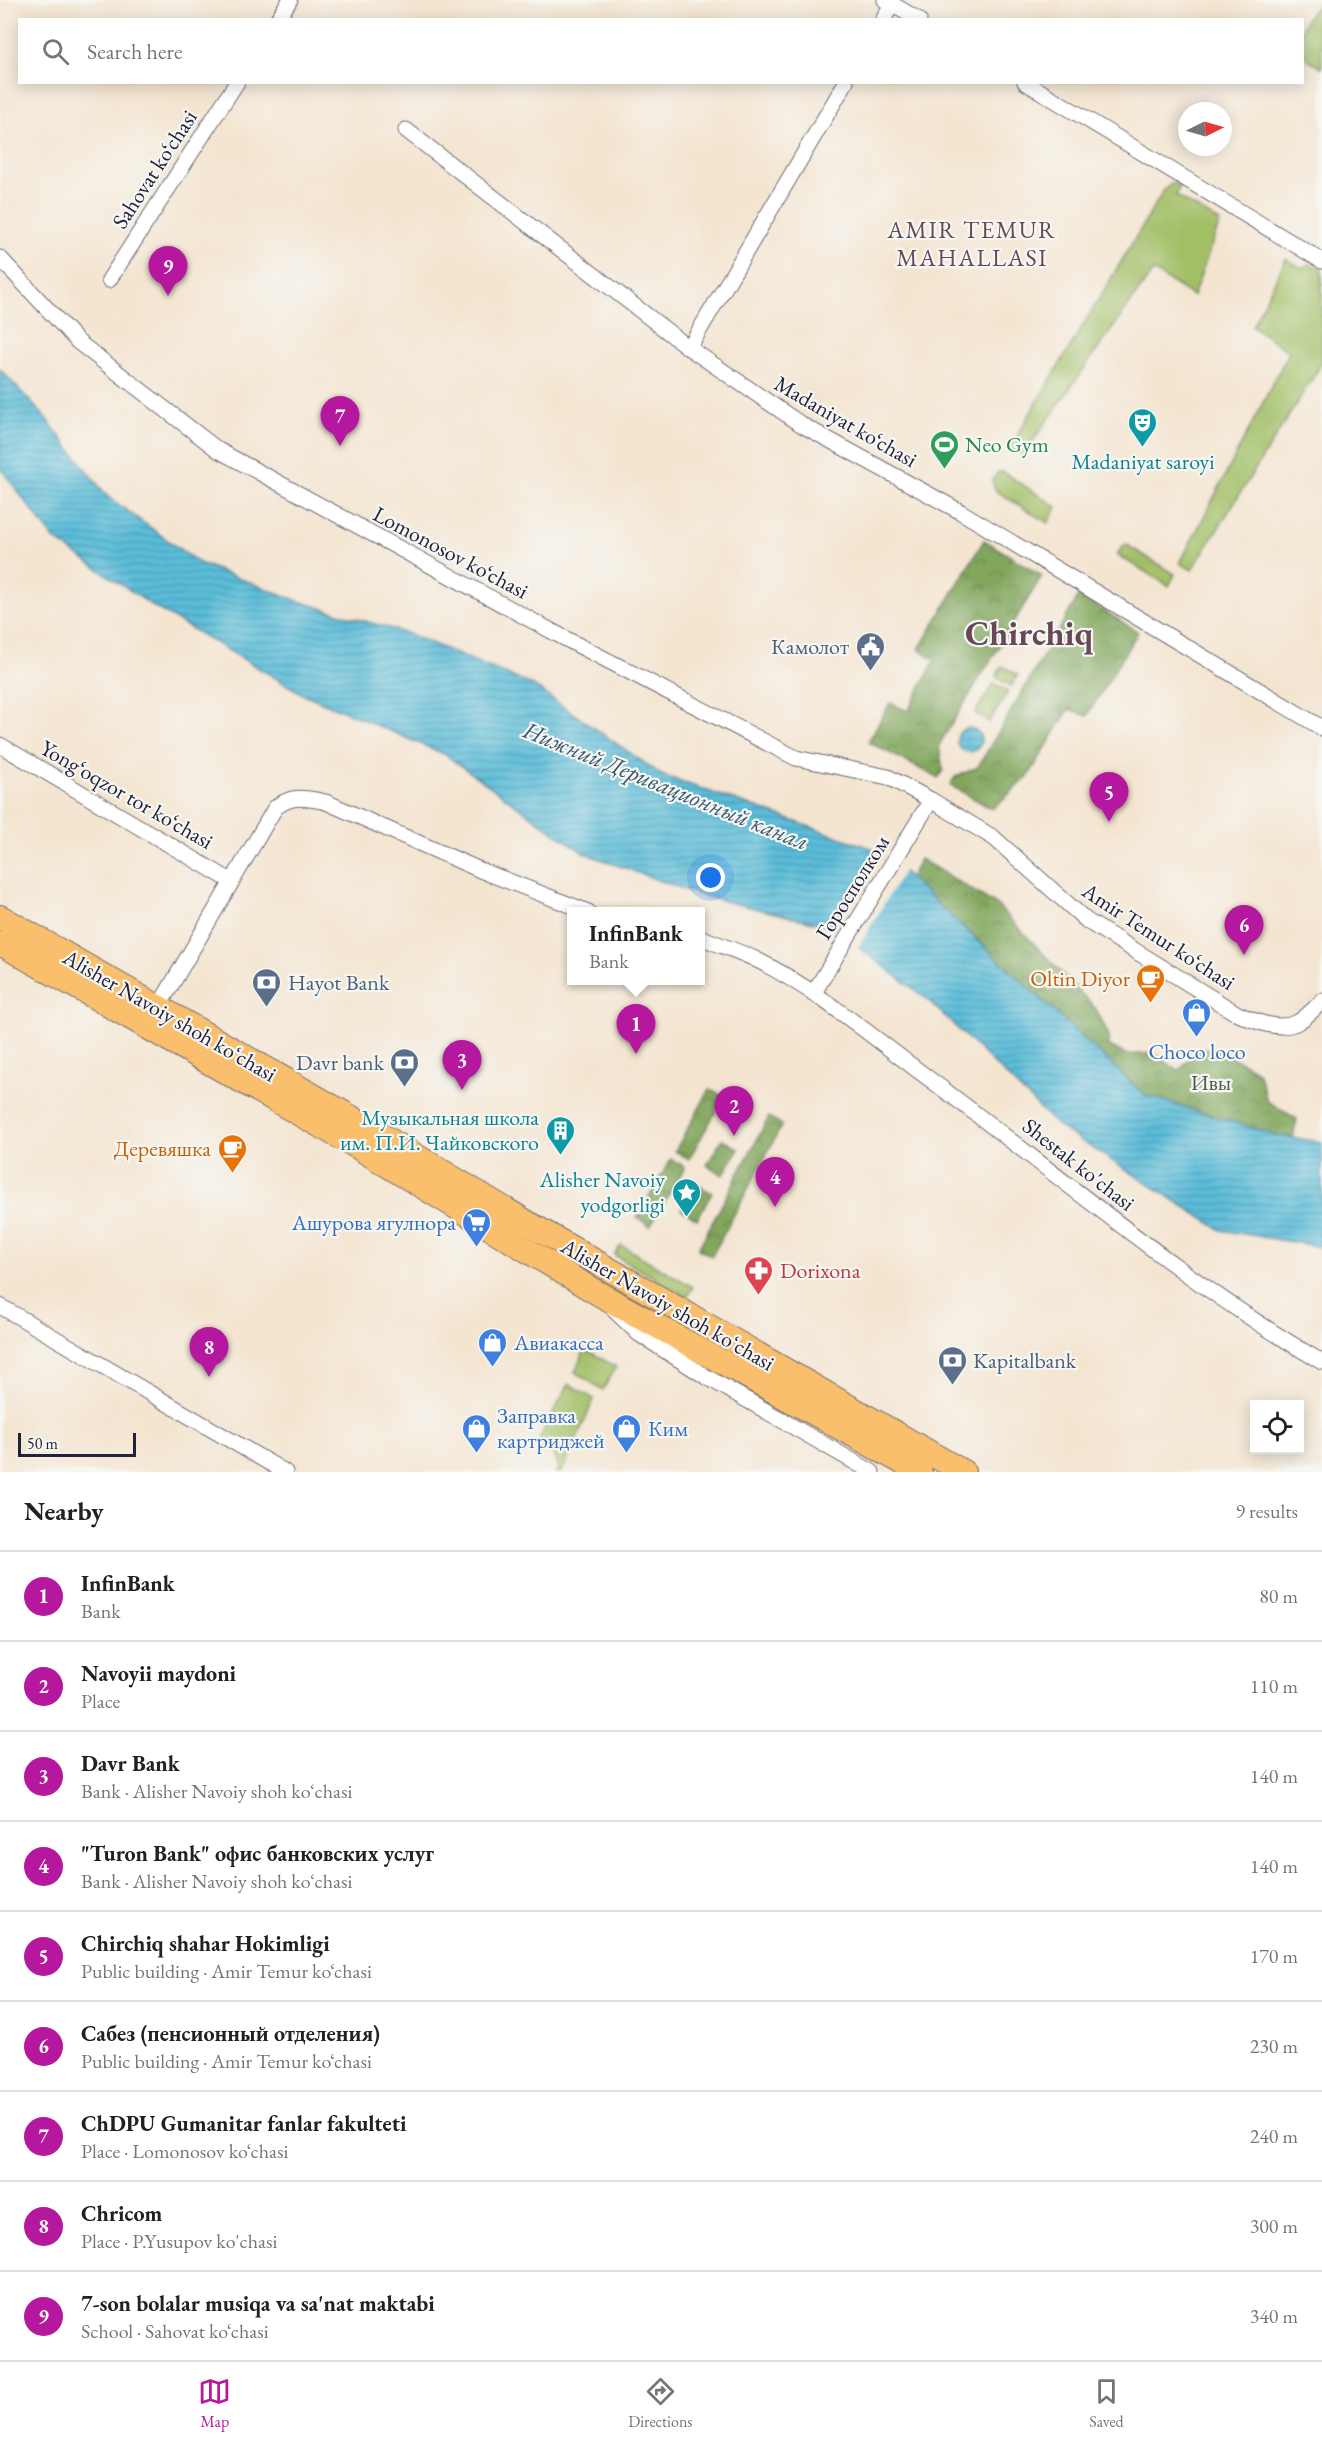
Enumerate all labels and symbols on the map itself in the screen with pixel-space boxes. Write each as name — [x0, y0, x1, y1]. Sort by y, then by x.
north arrow — [1178, 102, 1232, 156]
street label: Sahovat ko‘chasi — [105, 104, 204, 234]
district label: AMIR TEMUR MAHALLASI — [886, 214, 1057, 273]
pin: 9 — [148, 246, 188, 296]
street label: Madaniyat ko‘chasi — [769, 369, 922, 474]
pin: 7 — [320, 396, 360, 446]
theatre icon: Madaniyat saroyi — [1127, 406, 1159, 448]
sports icon: Neo Gym — [928, 428, 960, 470]
place label: Neo Gym — [965, 430, 1049, 459]
place label: Madaniyat saroyi — [1071, 447, 1215, 476]
street label: Lomonosov ko‘chasi — [368, 499, 533, 606]
district label: Chirchiq — [965, 611, 1094, 655]
public building icon: Камолот — [854, 630, 886, 672]
place label: Камолот — [771, 632, 849, 661]
water label: Нижний Деривационный канал — [518, 714, 813, 857]
street label: Yong‘oqzor tor ko‘chasi — [35, 733, 219, 856]
pin: 5 — [1090, 772, 1128, 822]
street label: Горосполком — [809, 829, 896, 945]
your location — [696, 863, 725, 892]
street label: Amir Temur ko‘chasi — [1076, 876, 1241, 997]
pin: 6 — [1224, 906, 1264, 955]
street label: Alisher Navoiy shoh koʻchasi — [57, 942, 282, 1088]
cafe icon: Oltin Diyor — [1135, 962, 1167, 1004]
place label: Oltin Diyor — [1030, 964, 1131, 993]
bank icon: Hayot Bank — [251, 966, 283, 1008]
place label: Hayot Bank — [288, 968, 390, 997]
shop icon: Choco loco — [1181, 996, 1213, 1038]
pin: 1 — [616, 1004, 656, 1054]
place label: Choco loco — [1148, 1037, 1246, 1066]
pin: 3 — [442, 1040, 482, 1090]
bank icon: Davr bank — [389, 1046, 421, 1088]
place label: Davr bank — [296, 1048, 385, 1077]
park label: Ивы — [1191, 1068, 1231, 1097]
pin: 2 — [714, 1086, 754, 1136]
place label: Музыкальная школа им. П.И. Чайковского — [340, 1103, 539, 1157]
street label: Shestak ko'chasi — [1017, 1111, 1141, 1217]
building icon: Музыкальная школа им. П.И. Чайковского — [544, 1114, 576, 1156]
cafe icon: Деревяшка — [216, 1132, 248, 1174]
place label: Деревяшка — [114, 1134, 211, 1163]
pin: 4 — [756, 1158, 794, 1207]
place label: Alisher Navoiy yodgorligi — [539, 1165, 665, 1219]
place icon: Alisher Navoiy yodgorligi — [670, 1176, 702, 1218]
supermarket icon: Ашурова ягулнора — [461, 1206, 493, 1248]
place label: Ашурова ягулнора — [291, 1208, 456, 1237]
street label: Alisher Navoiy shoh koʻchasi — [555, 1231, 780, 1377]
pharmacy icon: Dorixona — [743, 1254, 775, 1296]
place label: Dorixona — [780, 1256, 861, 1285]
shop icon: Авиакасса — [477, 1326, 509, 1368]
pin: 8 — [190, 1328, 228, 1377]
place label: Авиакасса — [513, 1328, 604, 1357]
bank icon: Kapitalbank — [936, 1344, 968, 1386]
place label: Kapitalbank — [973, 1346, 1077, 1375]
place label: Заправка картриджей — [497, 1401, 605, 1455]
shop icon: Заправка картриджей — [460, 1412, 492, 1454]
shop icon: Ким — [611, 1412, 643, 1454]
place label: Ким — [648, 1414, 688, 1443]
scale bar — [18, 1430, 136, 1458]

